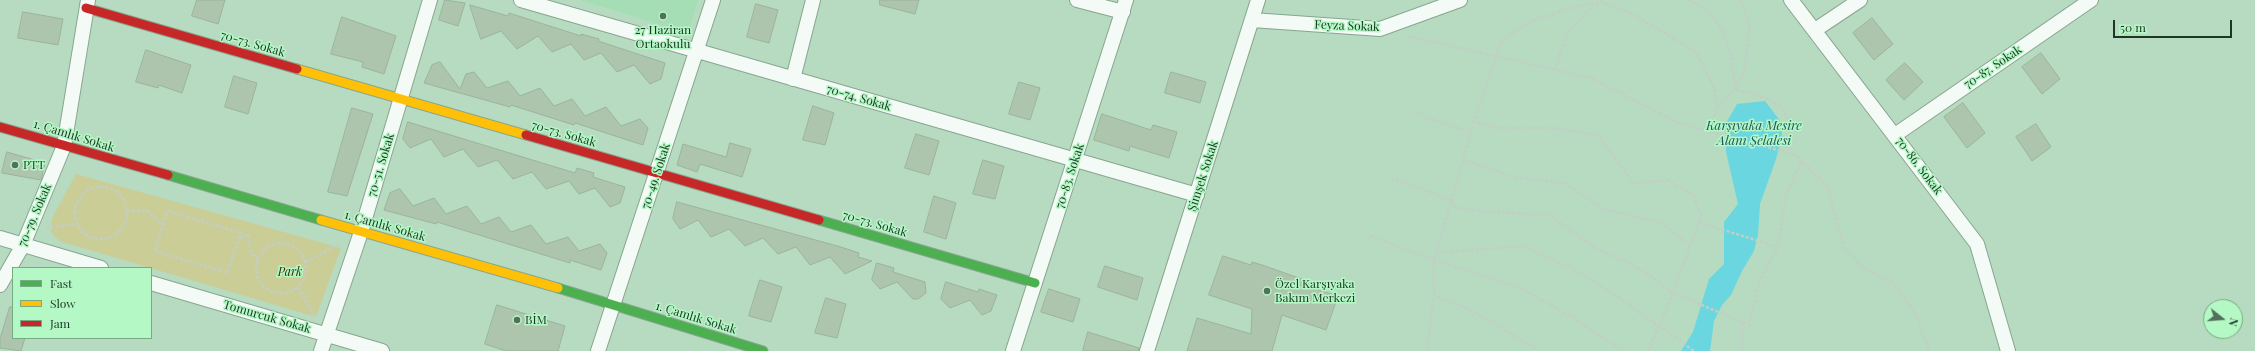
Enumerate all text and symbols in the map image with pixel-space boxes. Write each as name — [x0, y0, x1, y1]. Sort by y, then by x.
marker: 27 Haziran Ortaokulu — [658, 11, 668, 21]
scale bar — [2115, 12, 2234, 38]
street label: Feyza Sokak — [1314, 18, 1380, 34]
text: 50 m — [2120, 19, 2146, 35]
place label: 27 Haziran Ortaokulu — [635, 23, 691, 51]
street label: 70-73. Sokak — [219, 28, 287, 60]
street label: 70-87. Sokak — [1961, 42, 2025, 92]
street label: 70-74. Sokak — [825, 82, 893, 114]
street label: 1. Çamlık Sokak — [32, 117, 116, 155]
street label: 70-73. Sokak — [530, 118, 598, 150]
water label: Karşıyaka Mesire Alanı Şelalesi — [1706, 118, 1802, 149]
street label: 70-51. Sokak — [365, 132, 397, 198]
street label: 70-86. Sokak — [1893, 134, 1945, 198]
street label: Şimşek Sokak — [1185, 139, 1221, 213]
street label: 70-49. Sokak — [639, 141, 673, 211]
street label: 70-83. Sokak — [1053, 142, 1087, 210]
place label: PTT — [23, 158, 45, 172]
marker: PTT — [10, 160, 20, 170]
street label: 70-79. Sokak — [15, 181, 55, 249]
street label: 1. Çamlık Sokak — [343, 208, 427, 244]
street label: 70-73. Sokak — [841, 208, 909, 240]
park label: Park — [278, 265, 302, 279]
legend — [12, 267, 152, 339]
text: Fast — [50, 275, 72, 291]
place label: Özel Karşıyaka Bakım Merkezi — [1275, 277, 1355, 305]
marker: Özel Karşıyaka Bakım Merkezi — [1262, 286, 1272, 296]
text: Slow — [50, 295, 76, 311]
street label: Tomurcuk Sokak — [221, 298, 313, 336]
street label: 1. Çamlık Sokak — [654, 299, 738, 337]
north arrow — [2203, 299, 2243, 339]
place label: BİM — [525, 313, 547, 327]
text: Jam — [50, 315, 70, 331]
marker: BİM — [512, 315, 522, 325]
text: N — [2226, 316, 2242, 328]

